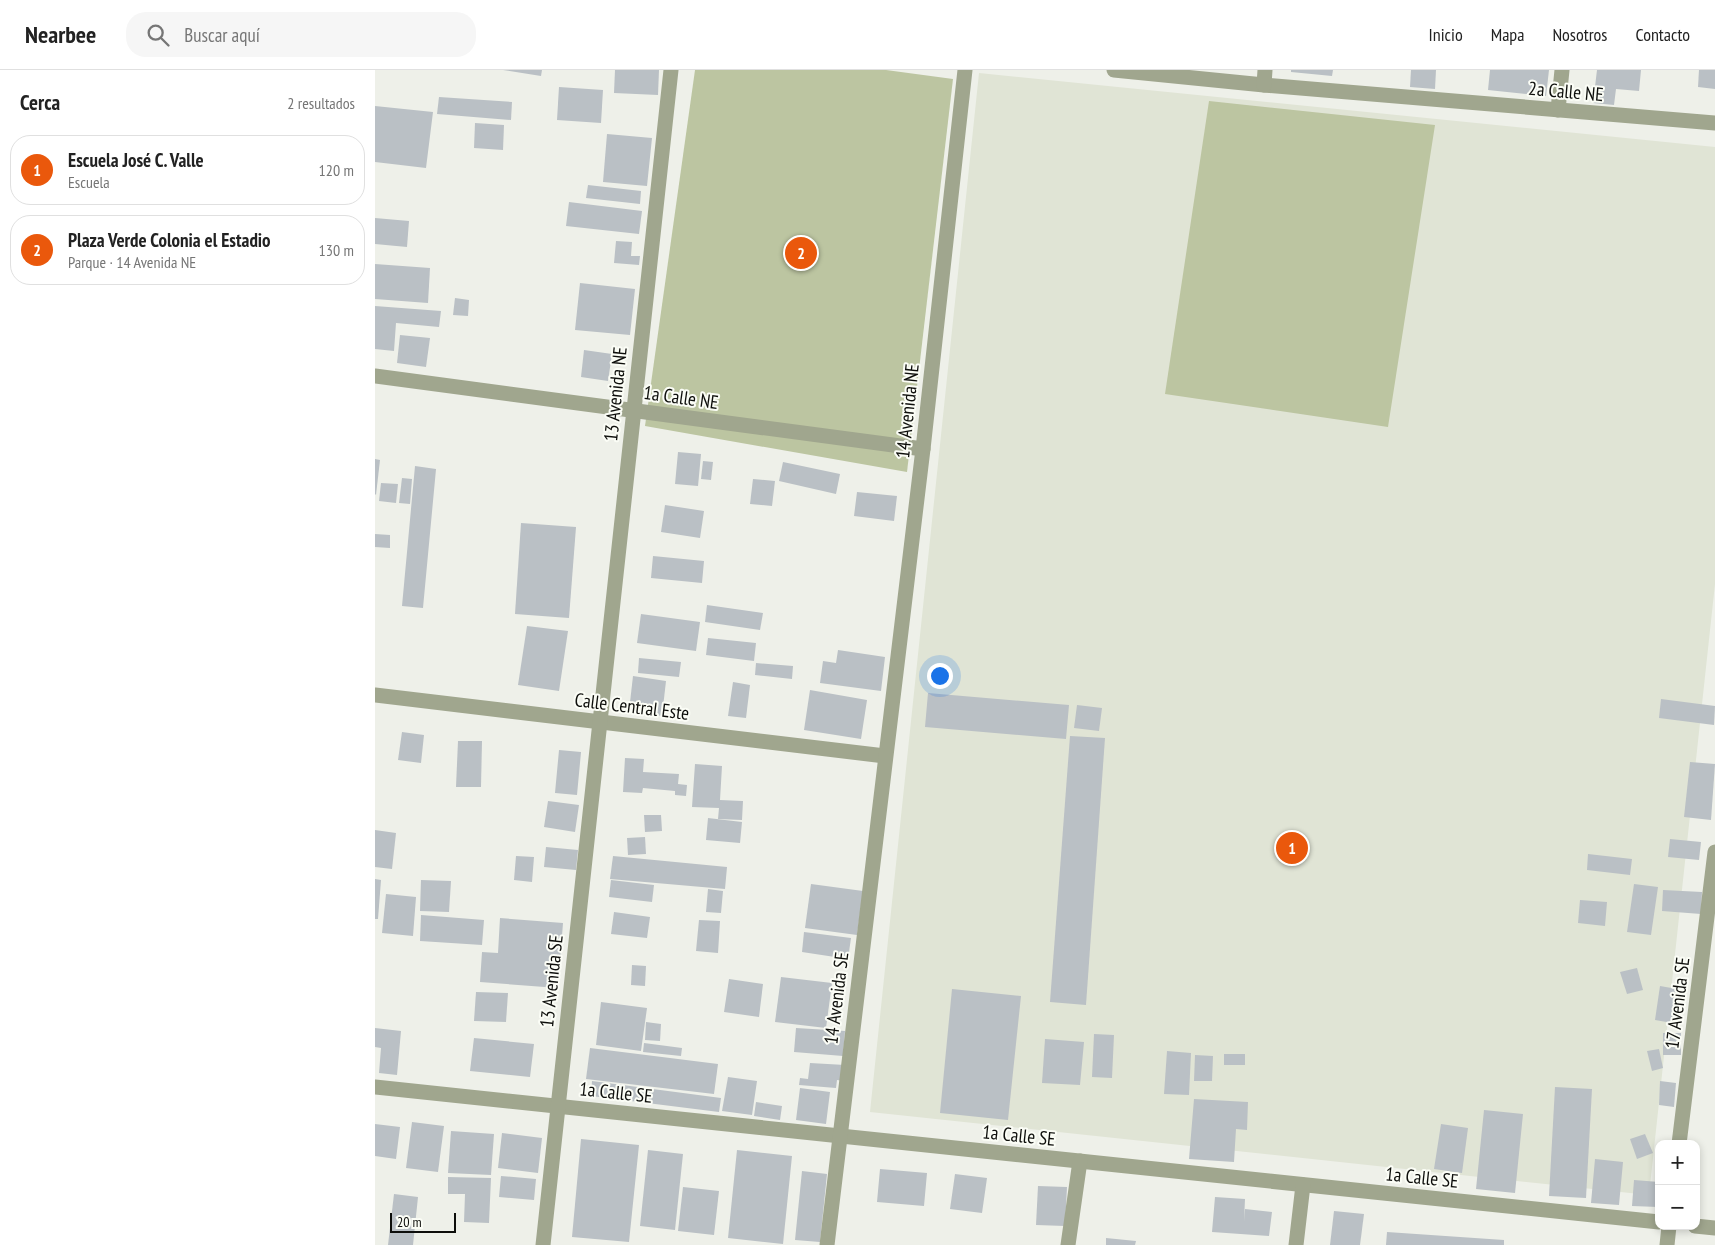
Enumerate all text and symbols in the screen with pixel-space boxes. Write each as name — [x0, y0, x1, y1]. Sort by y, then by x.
search box — [126, 12, 476, 57]
text: Nearbee — [25, 19, 96, 50]
icon: search — [144, 21, 172, 49]
text: Buscar aquí — [184, 23, 260, 47]
text: Inicio — [1429, 23, 1463, 46]
text: Mapa — [1491, 23, 1524, 46]
text: Nosotros — [1552, 23, 1607, 46]
text: Contacto — [1635, 23, 1690, 46]
street label: 2a Calle NE — [1527, 76, 1605, 106]
text: Cerca — [20, 89, 60, 116]
text: 2 resultados — [287, 93, 355, 113]
text: Escuela José C. Valle — [68, 148, 204, 172]
text: 1 — [33, 160, 41, 180]
text: 120 m — [319, 160, 354, 180]
text: Escuela — [68, 172, 110, 192]
text: Plaza Verde Colonia el Estadio — [68, 228, 271, 252]
pin: 2 — [785, 234, 817, 272]
text: 2 — [33, 240, 41, 260]
text: 130 m — [319, 240, 354, 260]
text: Parque · 14 Avenida NE — [68, 252, 196, 272]
street label: 13 Avenida NE — [598, 346, 632, 442]
street label: 14 Avenida NE — [890, 363, 924, 459]
street label: 1a Calle NE — [642, 380, 720, 414]
your location — [927, 663, 953, 689]
street label: Calle Central Este — [573, 687, 691, 725]
pin: 1 — [1276, 829, 1308, 867]
street label: 13 Avenida SE — [534, 934, 568, 1028]
street label: 14 Avenida SE — [818, 950, 854, 1046]
street label: 17 Avenida SE — [1659, 956, 1695, 1050]
street label: 1a Calle SE — [578, 1076, 654, 1108]
street label: 1a Calle SE — [981, 1119, 1057, 1151]
map controls — [1655, 1140, 1700, 1230]
button: + — [1655, 1140, 1700, 1185]
street label: 1a Calle SE — [1384, 1161, 1460, 1193]
button: − — [1655, 1185, 1700, 1230]
scale bar — [390, 1210, 456, 1233]
text: 20 m — [397, 1213, 422, 1231]

